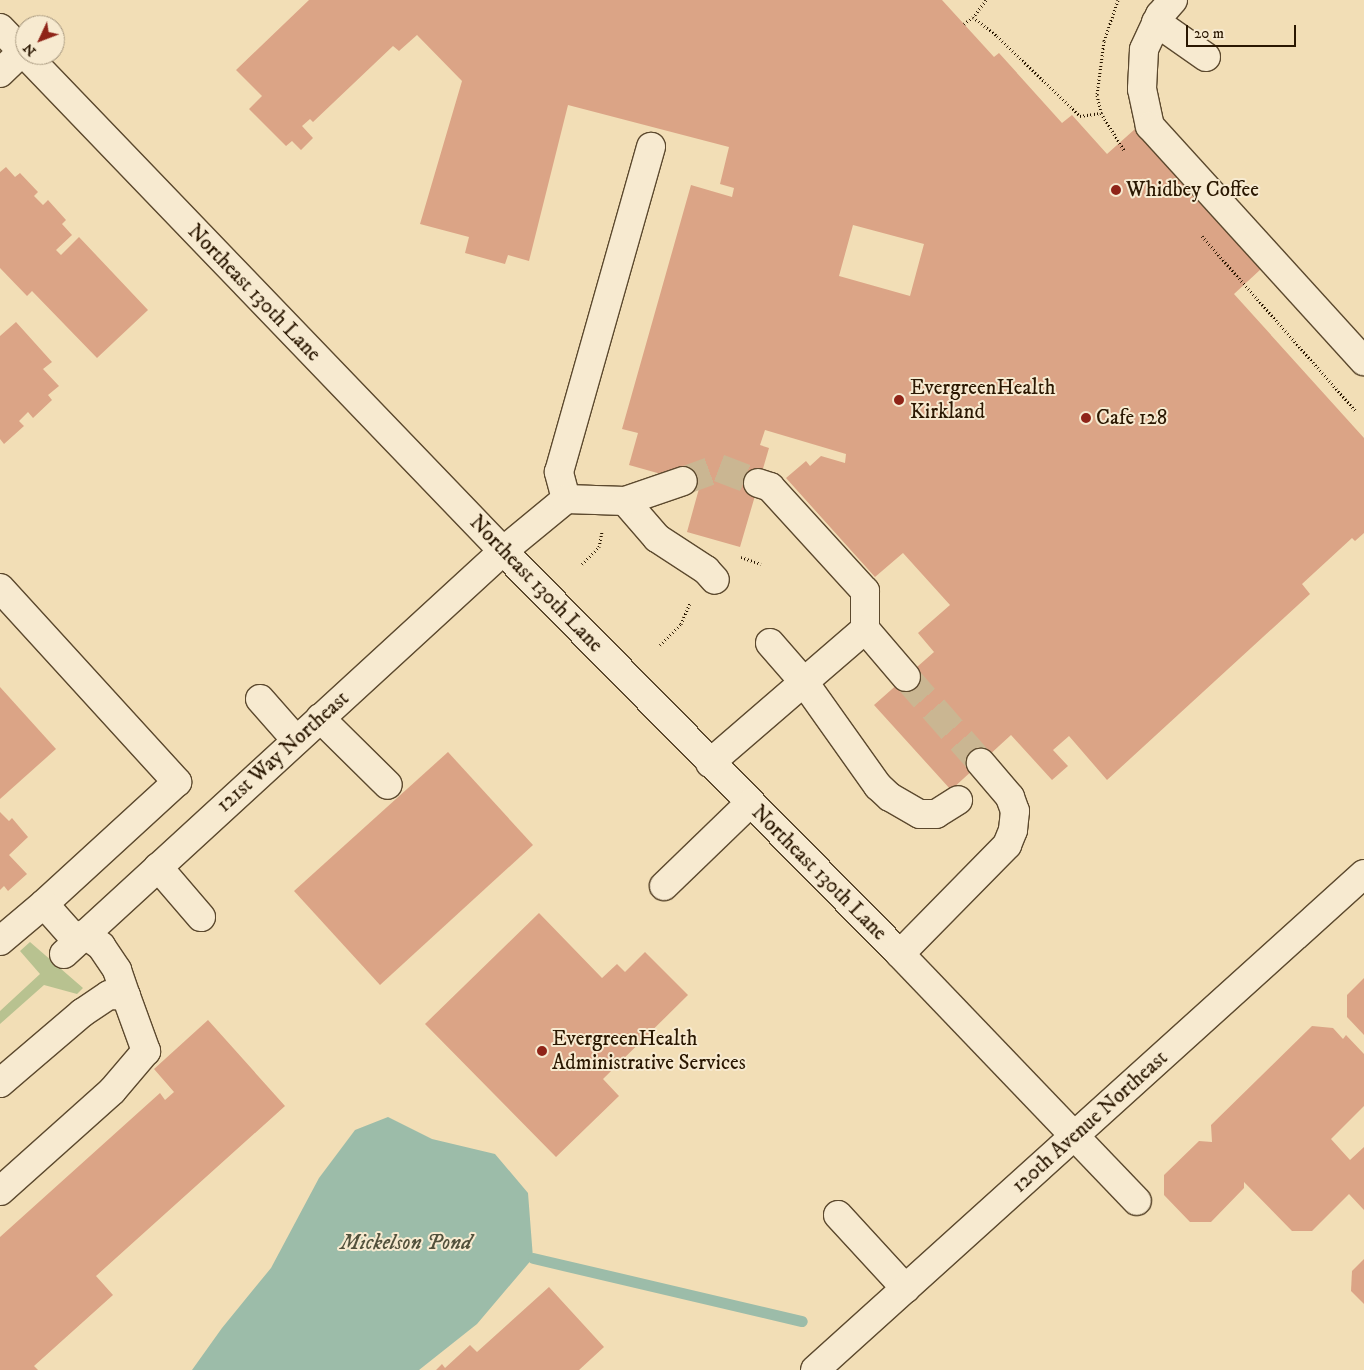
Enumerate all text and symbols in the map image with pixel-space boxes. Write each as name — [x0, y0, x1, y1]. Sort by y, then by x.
north arrow — [15, 15, 65, 65]
scale bar — [1189, 15, 1299, 47]
text: 20 m — [1194, 24, 1224, 43]
text: N — [19, 39, 40, 60]
place label: Whidbey Coffee — [1126, 177, 1259, 203]
marker: Whidbey Coffee — [1110, 184, 1122, 196]
street label: Northeast 130th Lane — [182, 219, 326, 367]
place label: EvergreenHealth Kirkland — [910, 375, 1055, 425]
marker: EvergreenHealth Kirkland — [892, 393, 906, 407]
place label: Cafe 128 — [1096, 405, 1167, 431]
marker: Cafe 128 — [1080, 412, 1092, 424]
street label: Northeast 130th Lane — [464, 510, 608, 658]
street label: 121st Way Northeast — [212, 686, 354, 818]
street label: Northeast 130th Lane — [746, 800, 892, 946]
place label: EvergreenHealth Administrative Services — [552, 1026, 746, 1076]
marker: EvergreenHealth Administrative Services — [536, 1045, 548, 1057]
street label: 120th Avenue Northeast — [1007, 1046, 1173, 1198]
water label: Mickelson Pond — [340, 1230, 472, 1256]

